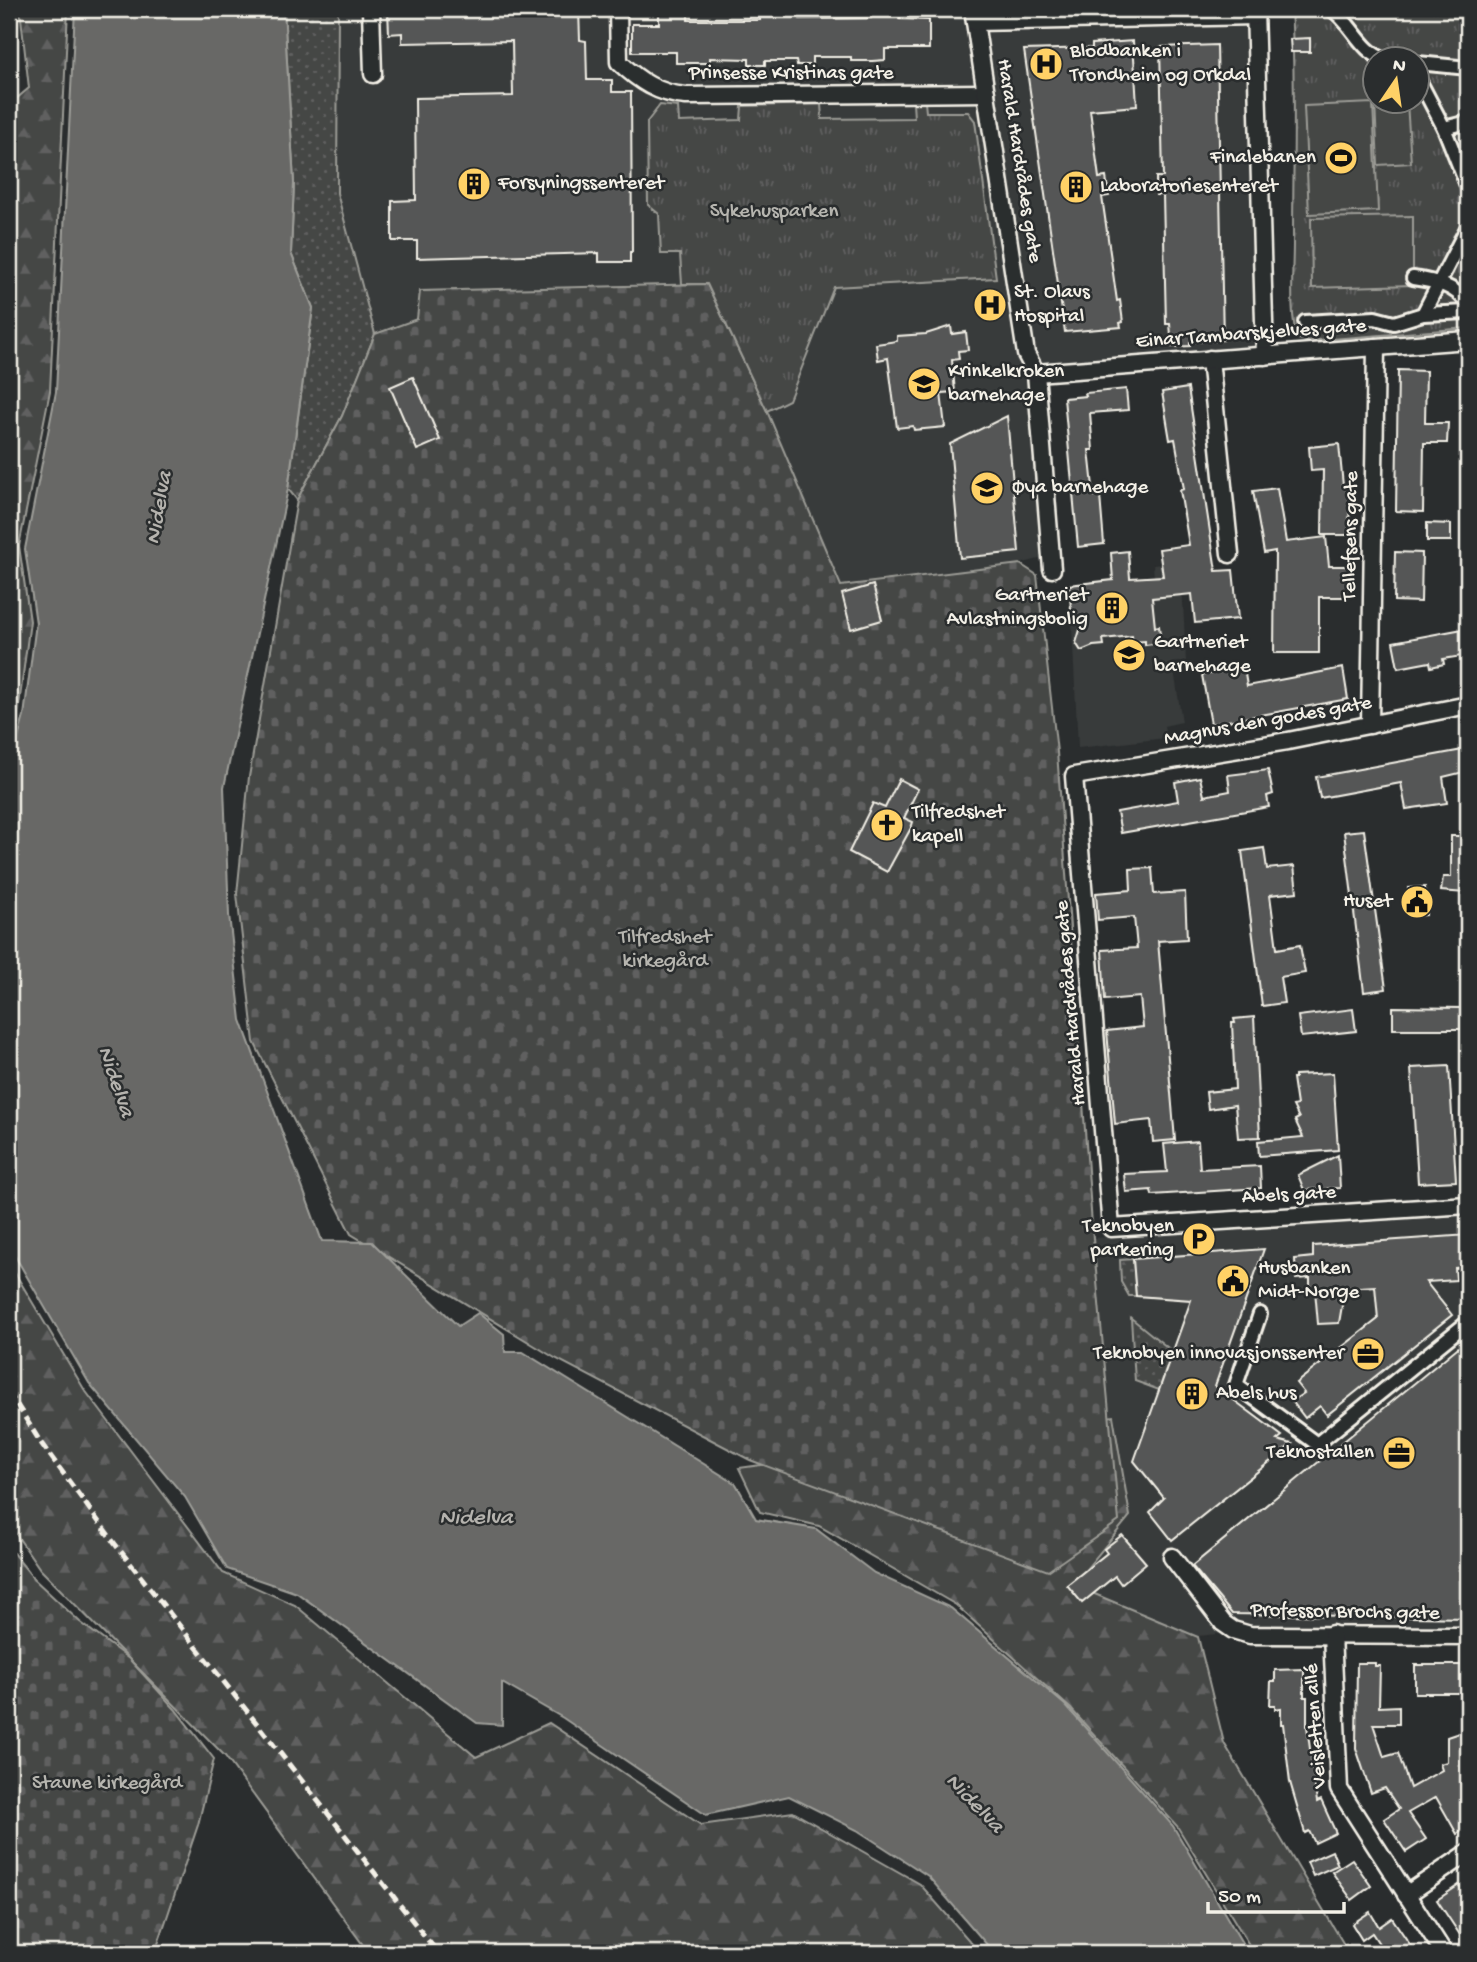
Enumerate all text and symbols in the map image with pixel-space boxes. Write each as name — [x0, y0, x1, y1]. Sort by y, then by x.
place label: Blodbanken i Trondheim og Orkdal — [1069, 40, 1251, 89]
hospital icon: Blodbanken i Trondheim og Orkdal — [1027, 45, 1065, 83]
north arrow — [1362, 46, 1432, 116]
text: N — [1390, 54, 1408, 79]
street label: Harald Hardrådes gate — [990, 57, 1047, 266]
street label: Prinsesse Kristinas gate — [687, 62, 895, 87]
sports icon: Finalebanen — [1322, 139, 1360, 177]
place label: Finalebanen — [1209, 146, 1316, 171]
building icon: Forsyningssenteret — [455, 165, 493, 203]
building icon: Laboratoriesenteret — [1057, 168, 1095, 206]
place label: Forsyningssenteret — [497, 172, 667, 197]
place label: Laboratoriesenteret — [1100, 175, 1280, 200]
park label: Sykehusparken — [710, 200, 838, 225]
place label: St. Olavs Hospital — [1014, 281, 1091, 330]
hospital icon: St. Olavs Hospital — [971, 286, 1009, 324]
street label: Einar Tambarskjelves gate — [1135, 314, 1368, 356]
place label: Krinkelkroken barnehage — [948, 360, 1064, 409]
school or university icon: Krinkelkroken barnehage — [905, 365, 943, 403]
water label: Nidelva — [140, 468, 180, 546]
school or university icon: Øya barnehage — [968, 469, 1006, 507]
street label: Tellefsens gate — [1338, 470, 1366, 602]
place label: Øya barnehage — [1012, 476, 1149, 501]
place label: Gartneriet Avlastningsbolig — [946, 584, 1090, 633]
building icon: Gartneriet Avlastningsbolig — [1093, 589, 1131, 627]
place label: Gartneriet barnehage — [1154, 631, 1252, 680]
school or university icon: Gartneriet barnehage — [1110, 636, 1148, 674]
street label: Magnus den godes gate — [1162, 691, 1375, 753]
place label: Tilfredshet kapell — [911, 801, 1007, 850]
church icon: Tilfredshet kapell — [868, 806, 906, 844]
public building icon: Huset — [1398, 883, 1436, 921]
place label: Huset — [1343, 890, 1394, 915]
street label: Harald Hardrådes gate — [1050, 898, 1093, 1107]
park label: Tilfredshet kirkegård — [618, 926, 714, 975]
water label: Nidelva — [90, 1043, 140, 1122]
street label: Abels gate — [1241, 1181, 1338, 1211]
place label: Teknobyen parkering — [1082, 1215, 1174, 1264]
parking icon: Teknobyen parkering — [1180, 1220, 1218, 1258]
place label: Husbanken Midt-Norge — [1258, 1257, 1361, 1306]
public building icon: Husbanken Midt-Norge — [1214, 1262, 1252, 1300]
office icon: Teknobyen innovasjonssenter — [1349, 1335, 1387, 1373]
place label: Teknobyen innovasjonssenter — [1092, 1342, 1346, 1367]
building icon: Abels hus — [1173, 1375, 1211, 1413]
place label: Abels hus — [1216, 1382, 1298, 1407]
office icon: Teknostallen — [1380, 1434, 1418, 1472]
place label: Teknostallen — [1266, 1441, 1374, 1466]
water label: Nidelva — [439, 1505, 514, 1532]
street label: Professor Brochs gate — [1249, 1599, 1441, 1627]
street label: Veisletten allé — [1300, 1662, 1334, 1790]
water label: Nidelva — [939, 1768, 1010, 1841]
park label: Stavne kirkegård — [32, 1772, 184, 1797]
scale bar — [1208, 1871, 1344, 1915]
text: 50 m — [1218, 1886, 1261, 1911]

